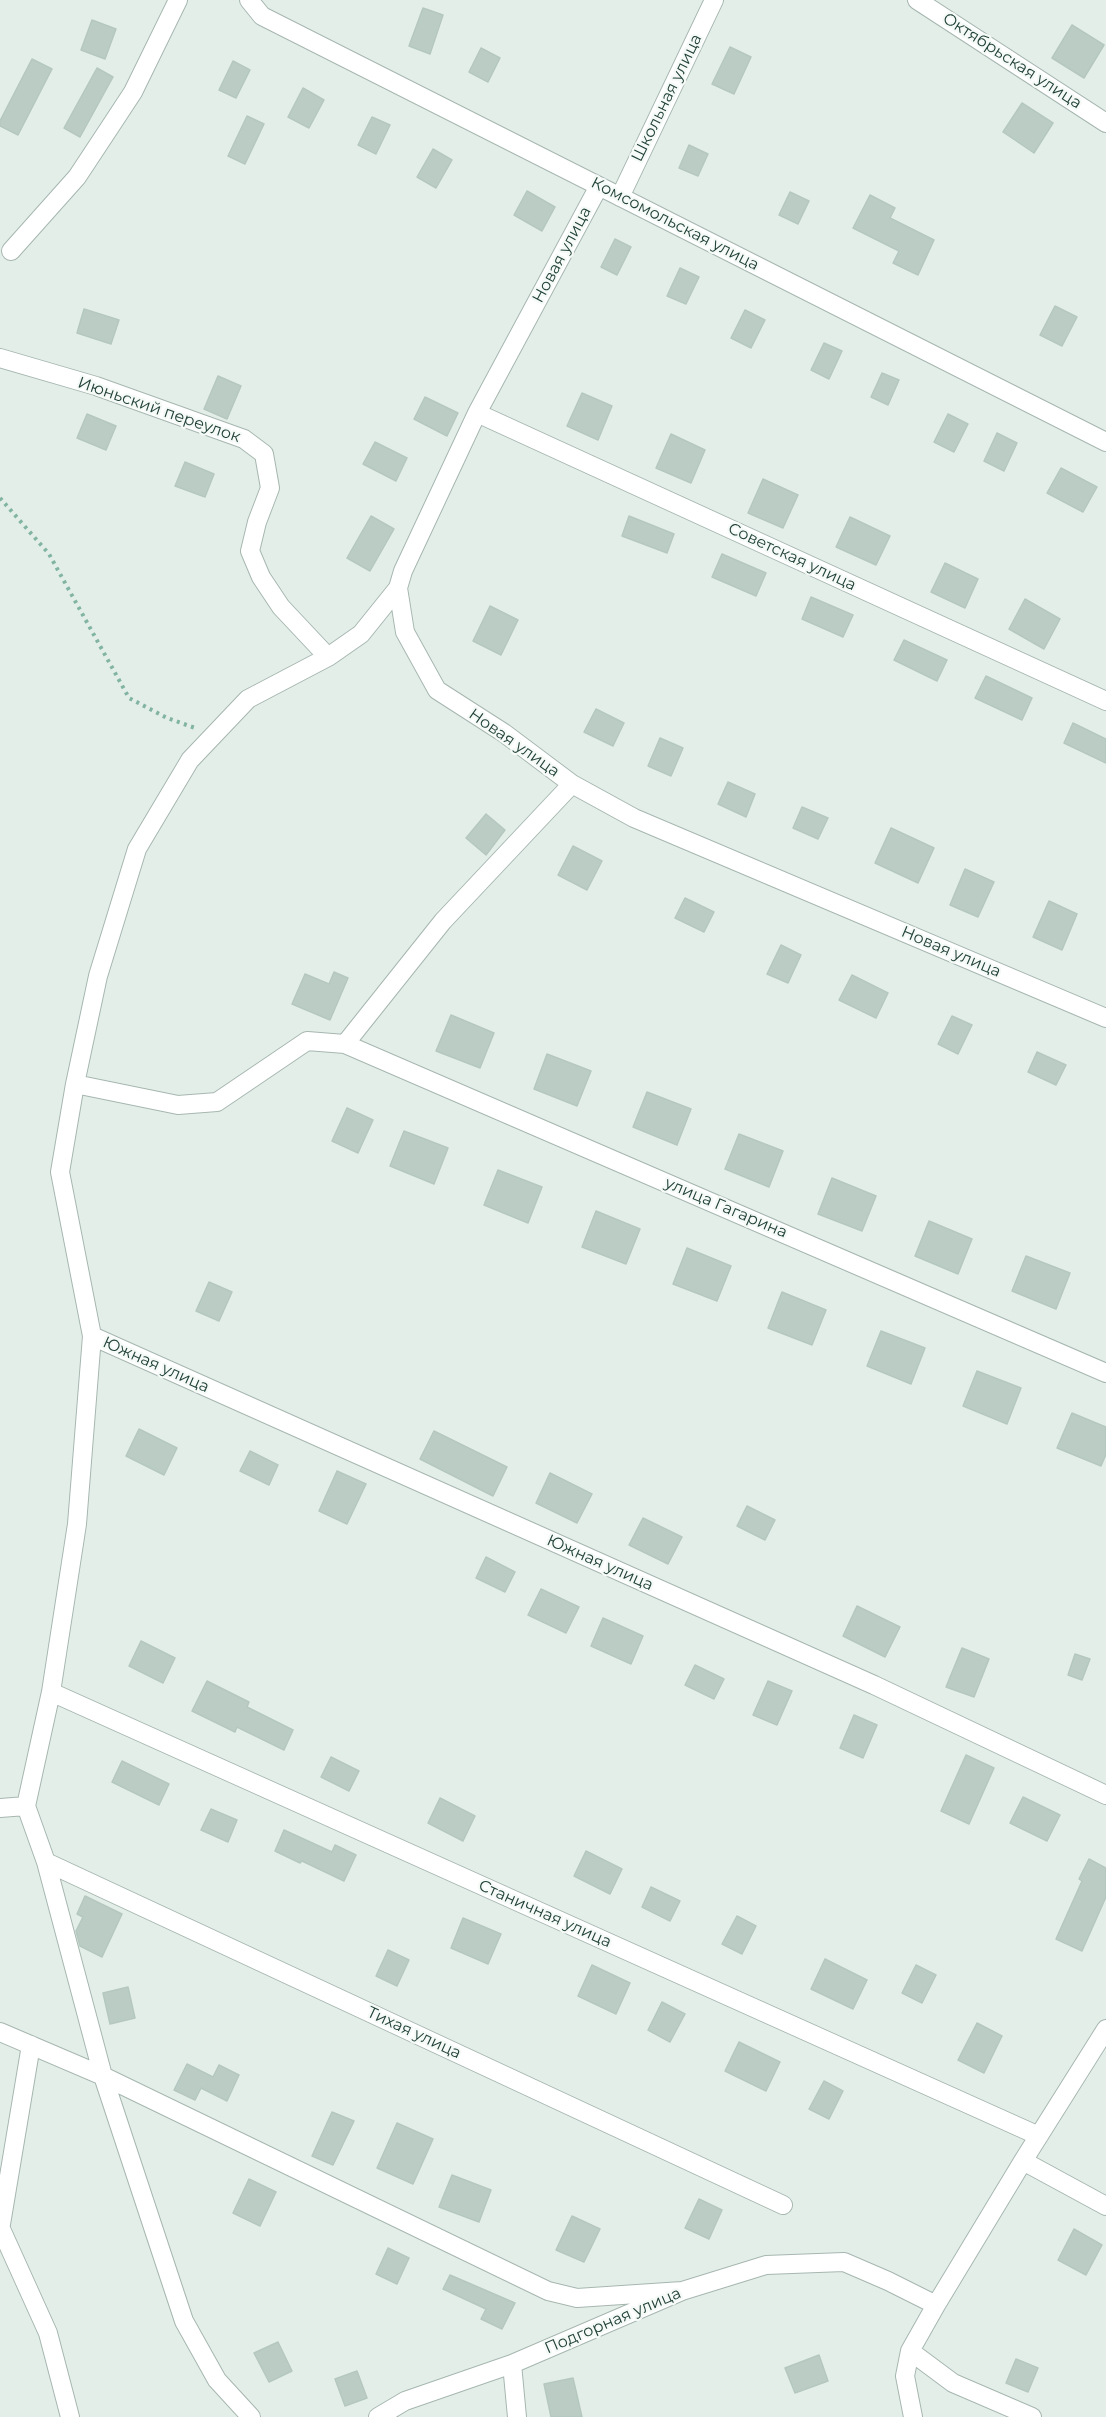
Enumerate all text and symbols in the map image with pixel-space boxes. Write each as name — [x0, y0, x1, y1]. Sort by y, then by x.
street label: Октябрьская улица — [939, 9, 1085, 113]
street label: Школьная улица — [628, 31, 706, 165]
street label: Комсомольская улица — [588, 173, 762, 275]
street label: Новая улица — [529, 204, 595, 306]
street label: Июньский переулок — [75, 373, 243, 447]
street label: Советская улица — [725, 519, 859, 595]
street label: Новая улица — [465, 705, 563, 781]
street label: Новая улица — [898, 922, 1004, 982]
street label: улица Гагарина — [662, 1174, 790, 1242]
street label: Южная улица — [100, 1333, 212, 1397]
street label: Южная улица — [544, 1531, 656, 1595]
street label: Станичная улица — [476, 1876, 614, 1952]
street label: Тихая улица — [364, 2003, 464, 2063]
street label: Подгорная улица — [542, 2284, 684, 2358]

